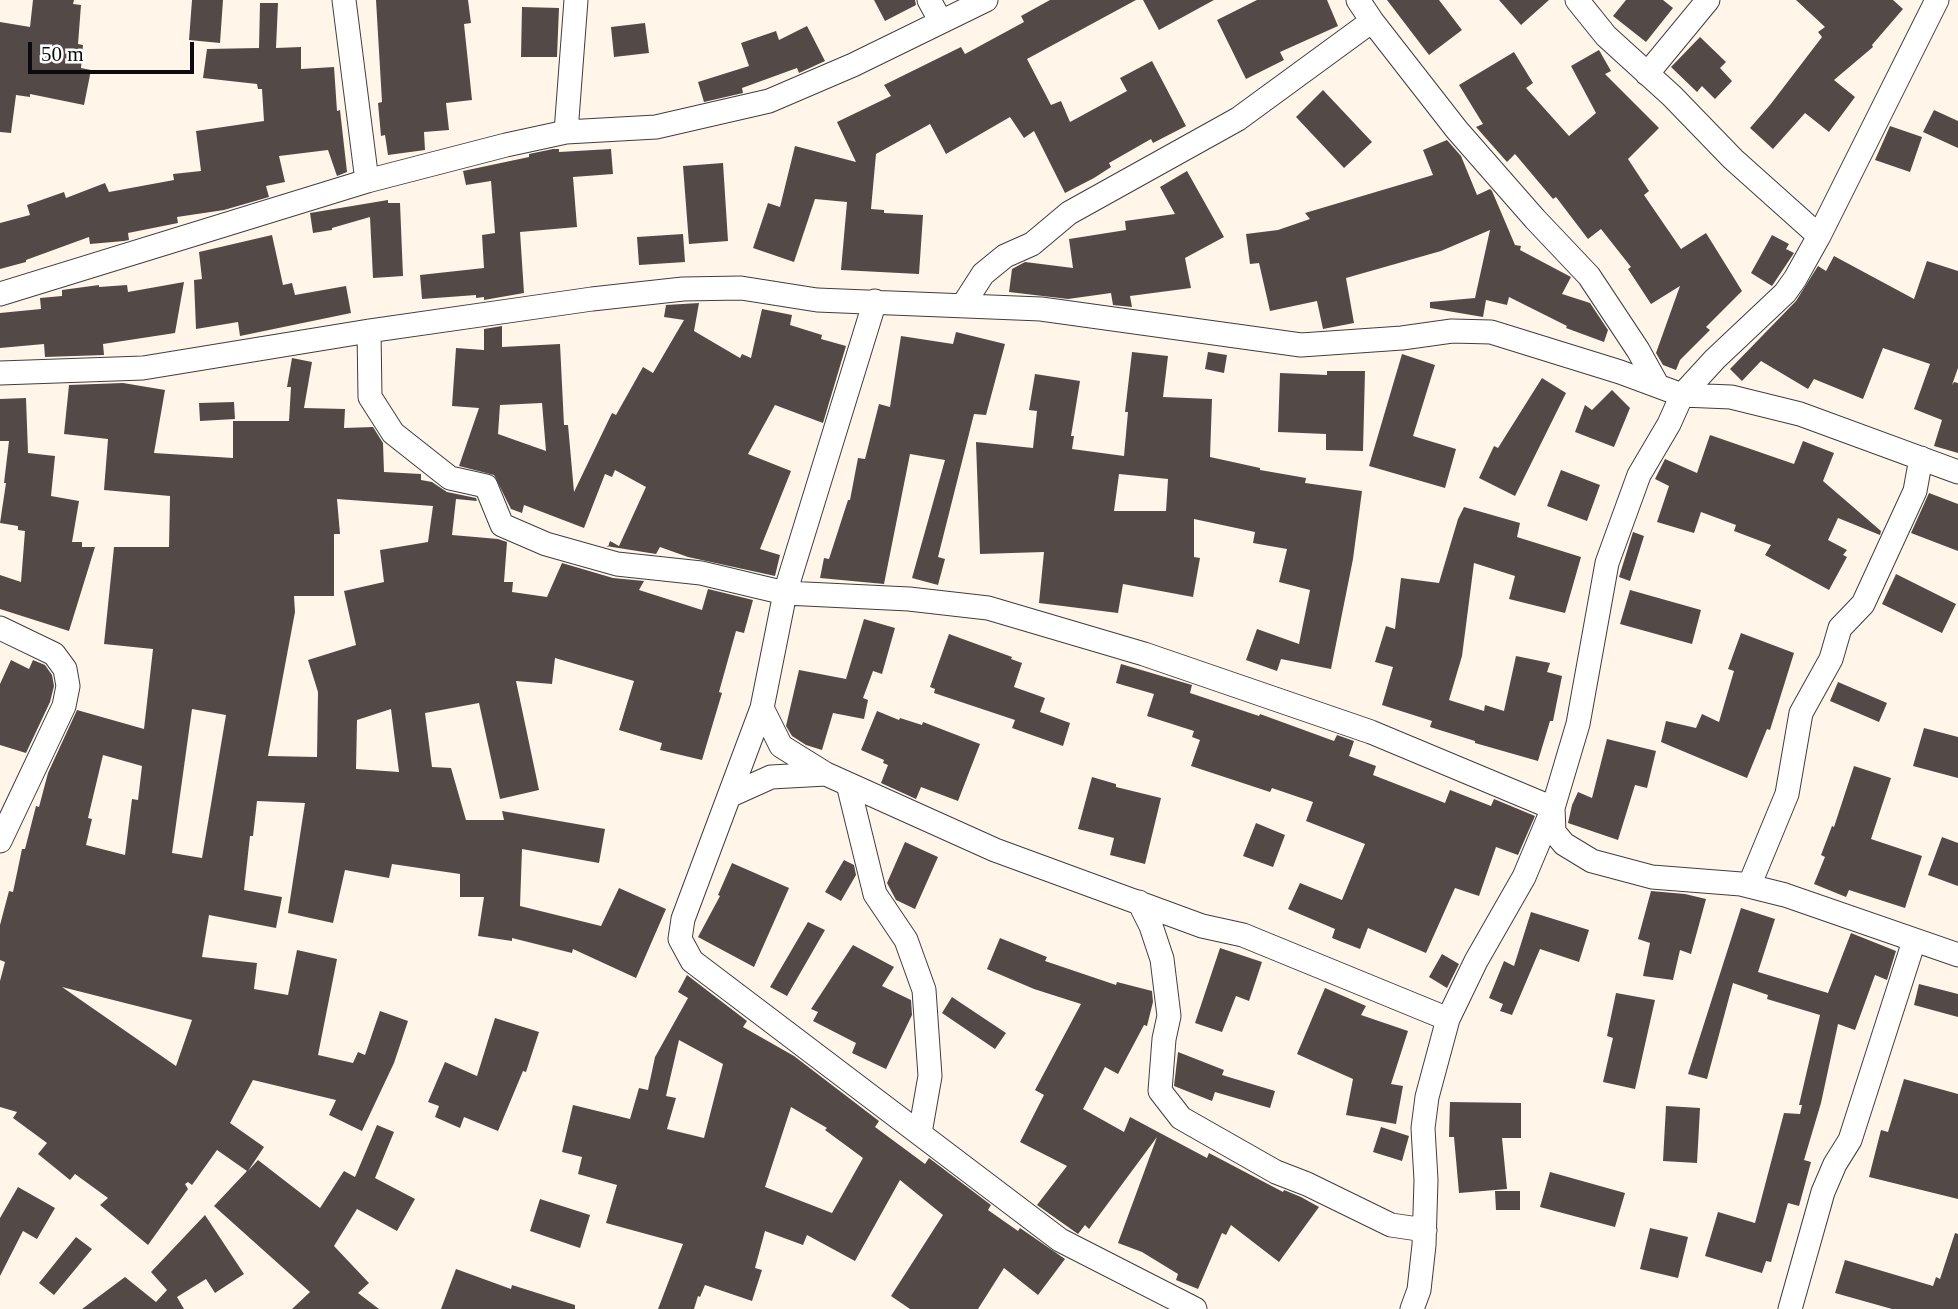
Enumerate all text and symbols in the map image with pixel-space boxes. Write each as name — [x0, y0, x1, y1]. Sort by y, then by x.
scale bar — [32, 28, 198, 72]
text: 50 m — [41, 42, 84, 66]

